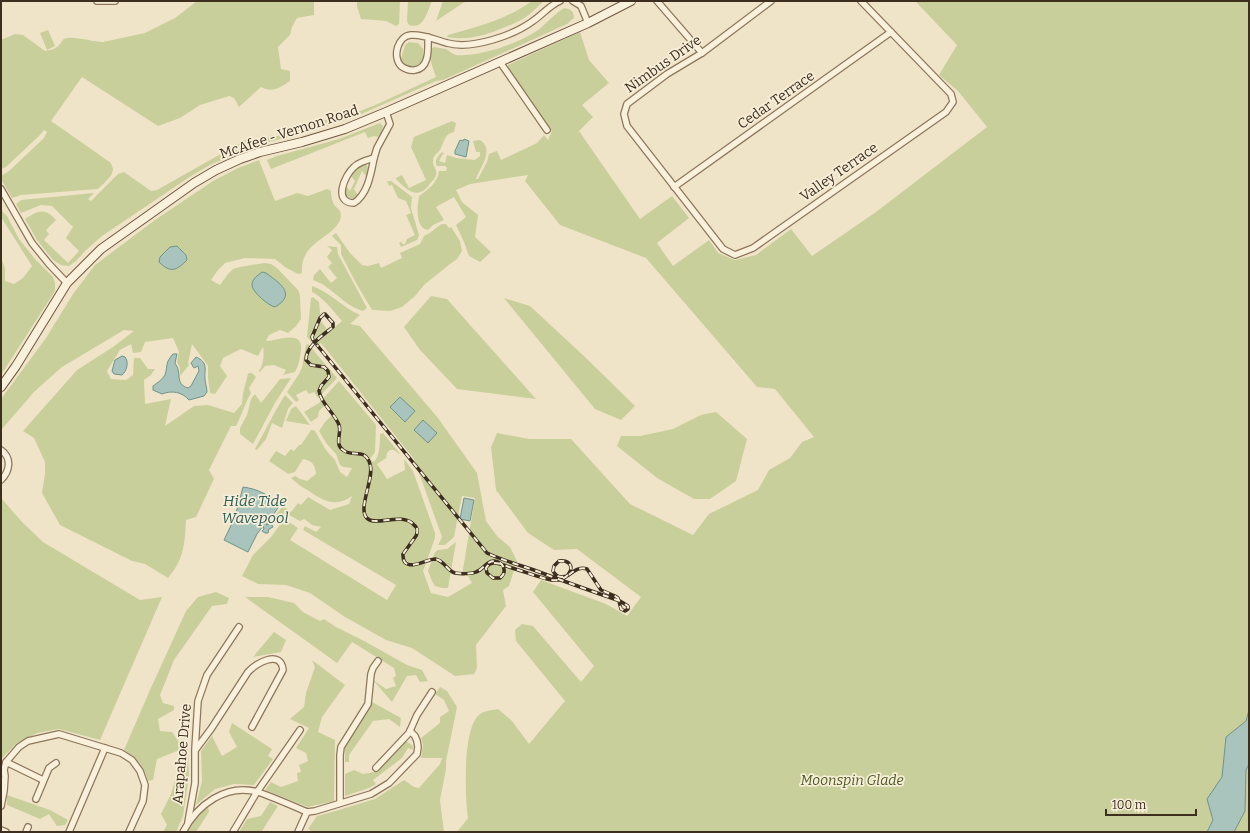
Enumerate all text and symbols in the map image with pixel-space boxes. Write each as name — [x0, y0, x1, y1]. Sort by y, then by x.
street label: Nimbus Drive — [622, 31, 704, 97]
street label: Cedar Terrace — [734, 67, 818, 133]
street label: McAfee - Vernon Road — [217, 102, 361, 162]
street label: Valley Terrace — [797, 139, 881, 205]
water label: Hide Tide Wavepool — [221, 492, 289, 527]
street label: Arapahoe Drive — [169, 703, 195, 805]
park label: Moonspin Glade — [800, 772, 904, 789]
scale bar — [1106, 791, 1196, 817]
text: 100 m — [1112, 798, 1147, 812]

